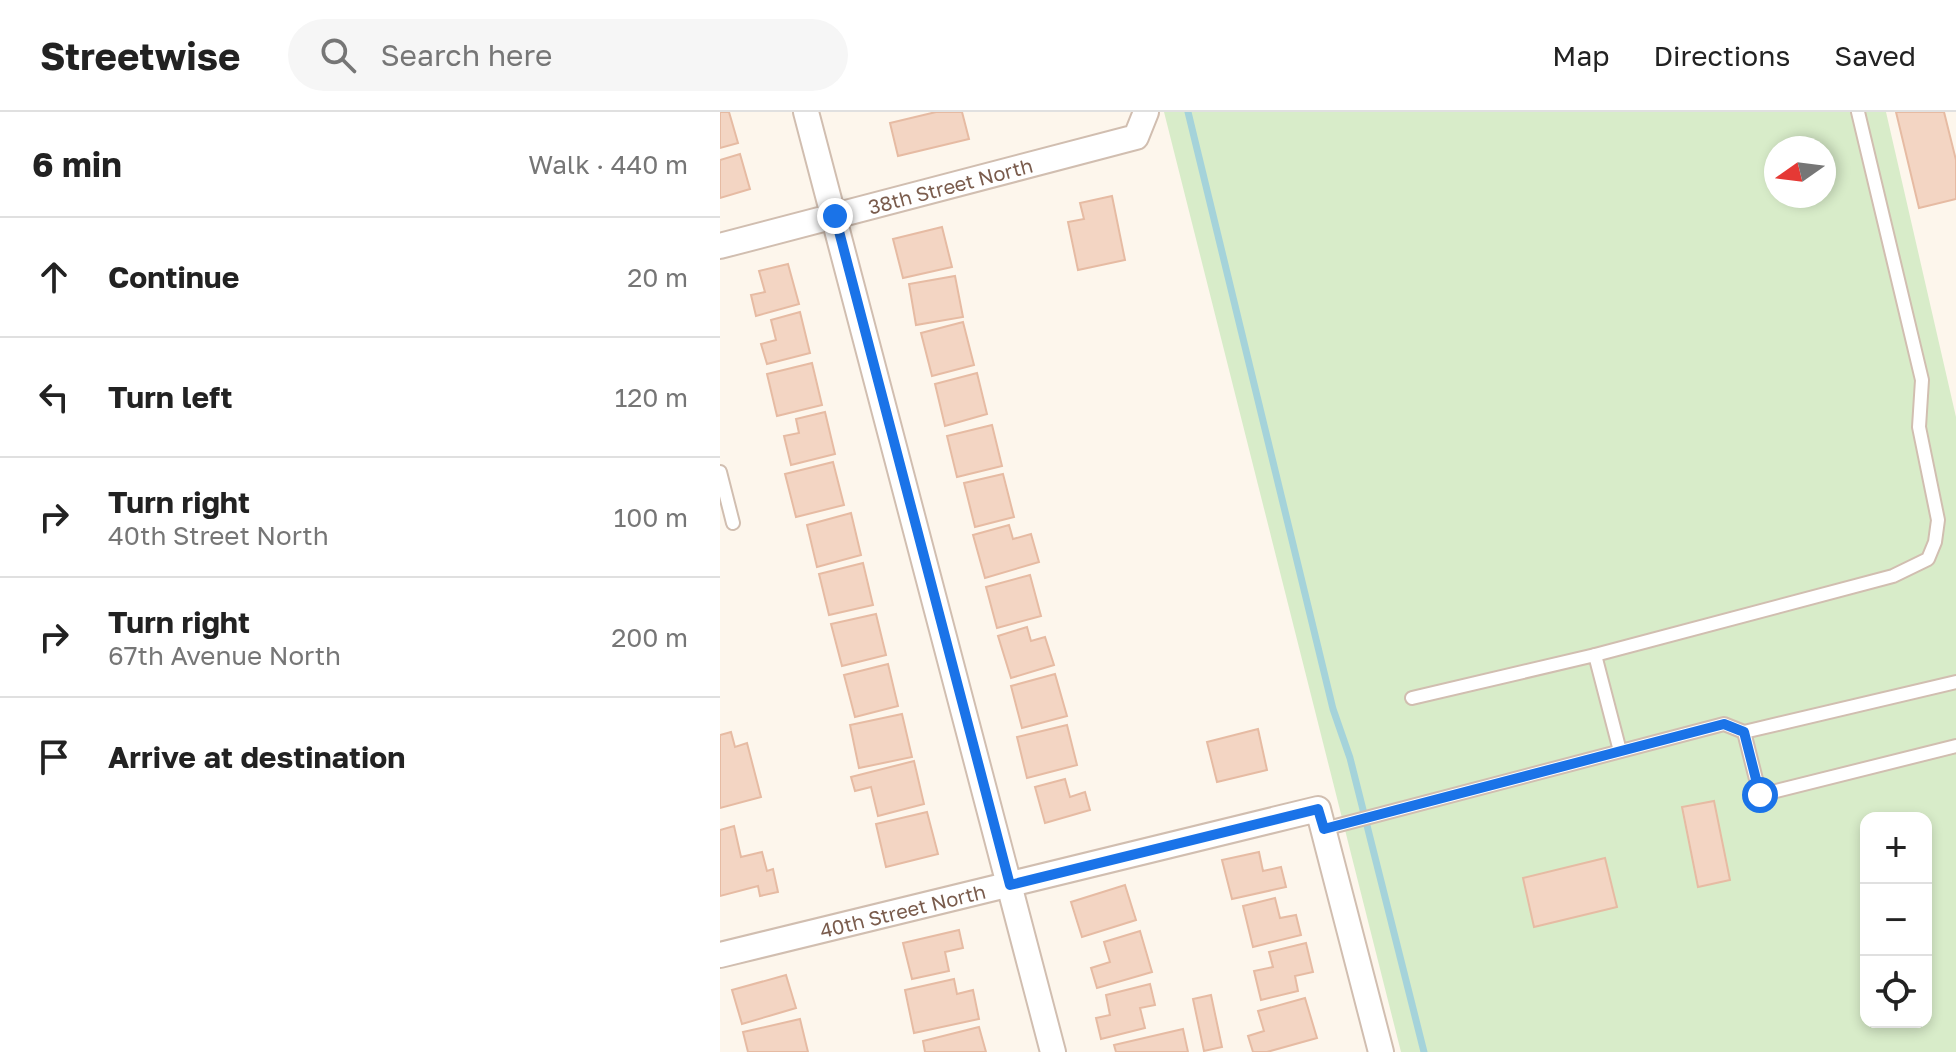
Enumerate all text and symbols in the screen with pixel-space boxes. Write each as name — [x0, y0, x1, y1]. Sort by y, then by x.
search box — [288, 19, 848, 91]
text: Streetwise — [40, 33, 240, 78]
icon: search — [316, 33, 360, 77]
text: Search here — [380, 37, 552, 73]
text: Map — [1552, 39, 1609, 72]
text: Directions — [1653, 39, 1790, 72]
text: Saved — [1834, 39, 1916, 72]
north arrow — [1764, 136, 1836, 208]
text: 6 min — [32, 144, 122, 184]
text: Walk · 440 m — [528, 149, 688, 180]
street label: 38th Street North — [865, 153, 1035, 219]
route end — [817, 198, 853, 234]
icon: ahead — [32, 255, 76, 299]
text: Continue — [108, 259, 239, 295]
text: 20 m — [627, 262, 688, 293]
icon: left — [32, 375, 76, 419]
text: Turn left — [108, 379, 233, 415]
text: 120 m — [615, 382, 688, 413]
text: Turn right — [108, 484, 250, 520]
icon: right — [32, 495, 76, 539]
text: 100 m — [614, 502, 688, 533]
text: 40th Street North — [108, 520, 329, 551]
text: Turn right — [108, 604, 250, 640]
icon: right — [32, 615, 76, 659]
text: 200 m — [611, 622, 688, 653]
text: 67th Avenue North — [108, 640, 341, 671]
icon: arrive — [32, 735, 76, 779]
text: Arrive at destination — [108, 739, 405, 775]
route start — [1742, 777, 1778, 813]
map controls — [1860, 812, 1932, 1028]
button: + — [1860, 812, 1932, 884]
street label: 40th Street North — [817, 879, 988, 942]
button: − — [1860, 884, 1932, 956]
button: locate — [1860, 956, 1932, 1028]

